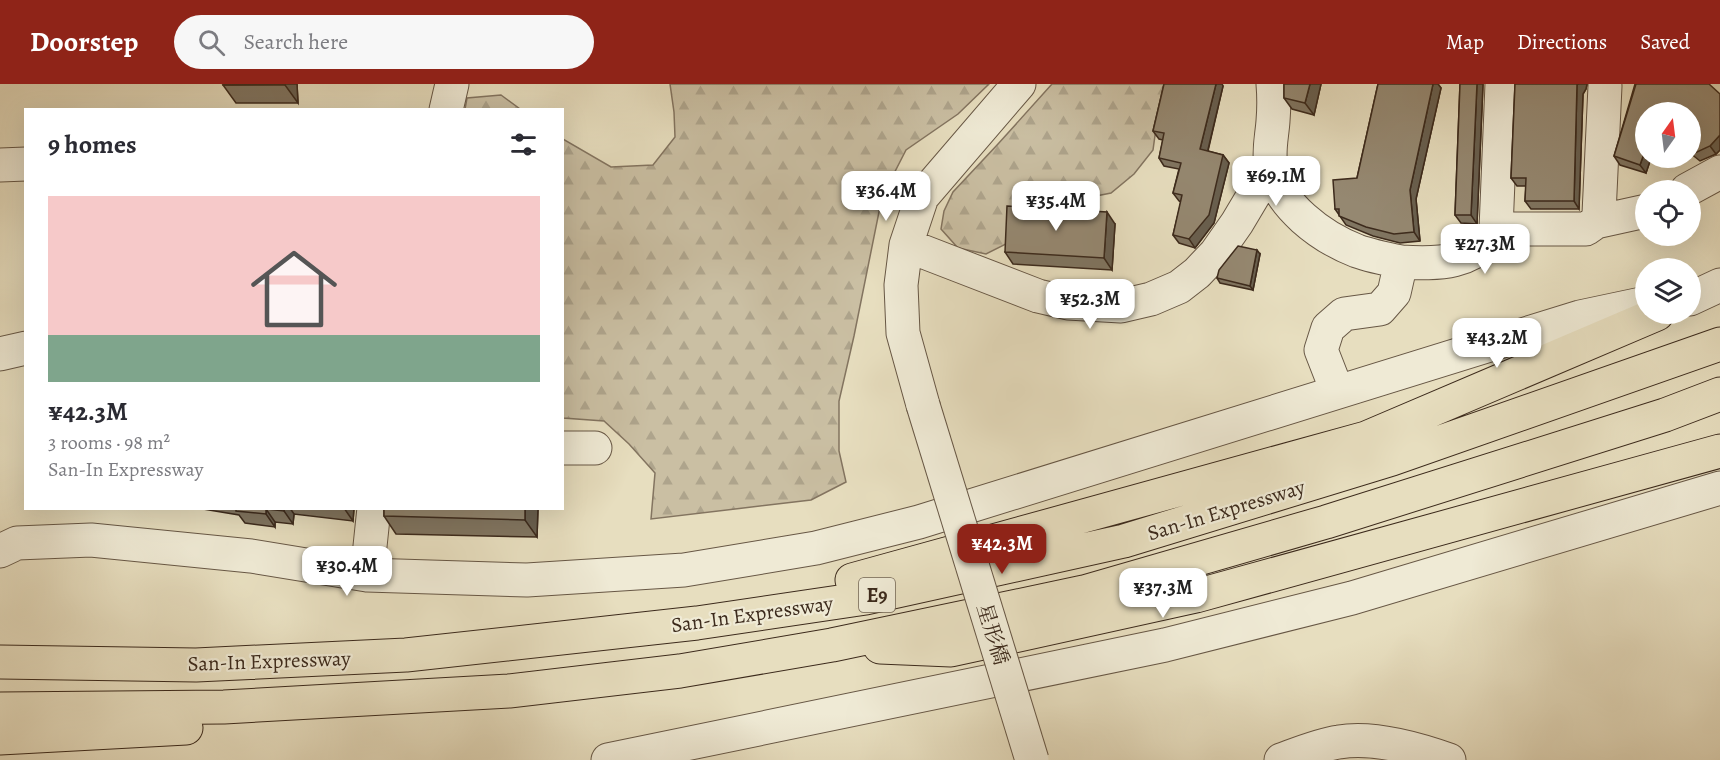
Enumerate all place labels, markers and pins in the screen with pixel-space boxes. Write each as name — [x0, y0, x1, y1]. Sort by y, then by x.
pin: ¥69.1M — [1227, 156, 1325, 207]
pin: ¥36.4M — [837, 171, 935, 222]
pin: ¥35.4M — [1007, 181, 1105, 232]
pin: ¥27.3M — [1436, 224, 1534, 275]
pin: ¥52.3M — [1041, 279, 1139, 330]
pin: ¥43.2M — [1448, 318, 1546, 369]
pin: ¥42.3M — [953, 524, 1051, 575]
pin: ¥30.4M — [298, 546, 396, 597]
pin: ¥37.3M — [1114, 568, 1212, 619]

